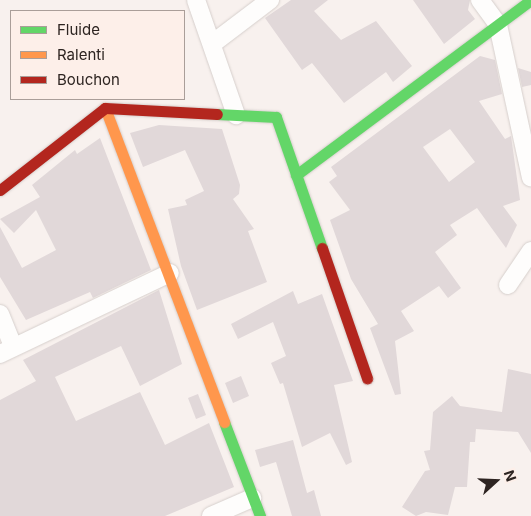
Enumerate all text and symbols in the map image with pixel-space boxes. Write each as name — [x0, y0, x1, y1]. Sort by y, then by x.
legend — [10, 10, 185, 100]
text: Fluide — [57, 20, 100, 39]
text: Ralenti — [57, 45, 105, 64]
text: Bouchon — [57, 70, 120, 89]
north arrow — [471, 456, 521, 506]
text: N — [501, 468, 520, 484]

